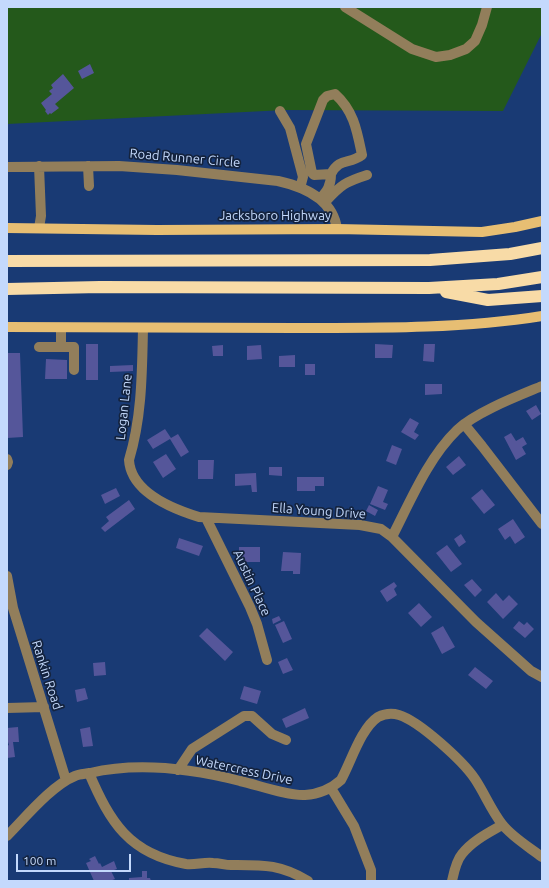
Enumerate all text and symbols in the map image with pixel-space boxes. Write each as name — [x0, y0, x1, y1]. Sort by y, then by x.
street label: Road Runner Circle — [129, 145, 241, 171]
street label: Jacksboro Highway — [219, 208, 331, 224]
street label: Logan Lane — [113, 373, 135, 441]
street label: Ella Young Drive — [271, 500, 367, 522]
street label: Austin Place — [230, 547, 274, 619]
street label: Rankin Road — [28, 638, 66, 712]
street label: Watercress Drive — [194, 752, 294, 788]
scale bar — [18, 846, 133, 872]
text: 100 m — [23, 854, 56, 867]

